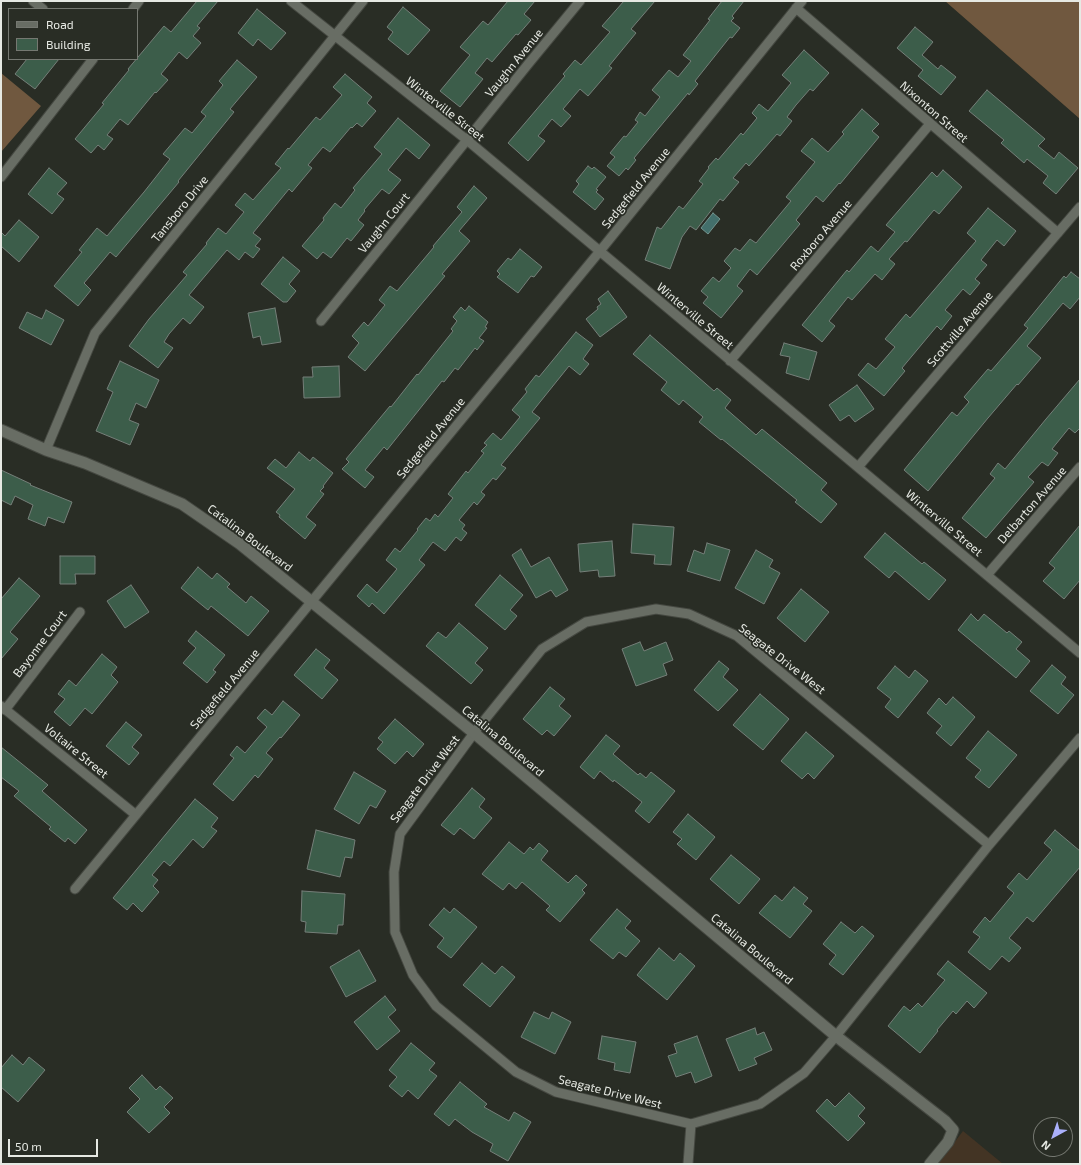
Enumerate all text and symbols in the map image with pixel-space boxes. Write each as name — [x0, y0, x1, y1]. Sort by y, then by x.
legend — [8, 8, 138, 60]
text: Road — [46, 17, 74, 31]
street label: Vaughn Avenue — [482, 26, 546, 100]
text: Building — [46, 37, 90, 51]
street label: Winterville Street — [403, 74, 487, 144]
street label: Nixonton Street — [897, 78, 971, 146]
street label: Sedgefield Avenue — [599, 145, 673, 231]
street label: Tansboro Drive — [149, 173, 211, 245]
street label: Vaughn Court — [355, 190, 413, 256]
street label: Roxboro Avenue — [787, 197, 855, 273]
street label: Winterville Street — [654, 280, 736, 352]
street label: Scottville Avenue — [924, 288, 996, 370]
street label: Sedgefield Avenue — [394, 395, 468, 481]
street label: Delbarton Avenue — [995, 463, 1069, 547]
street label: Winterville Street — [903, 487, 985, 559]
street label: Catalina Boulevard — [205, 501, 295, 575]
street label: Bayonne Court — [10, 608, 70, 680]
street label: Seagate Drive West — [736, 621, 828, 697]
street label: Sedgefield Avenue — [187, 646, 263, 732]
street label: Catalina Boulevard — [459, 702, 547, 780]
street label: Voltaire Street — [41, 721, 111, 781]
street label: Seagate Drive West — [387, 732, 463, 826]
street label: Catalina Boulevard — [708, 910, 796, 988]
street label: Seagate Drive West — [557, 1072, 663, 1112]
north arrow — [1033, 1117, 1073, 1157]
scale bar — [10, 1131, 100, 1157]
text: N — [1038, 1138, 1053, 1153]
text: 50 m — [15, 1139, 42, 1153]

